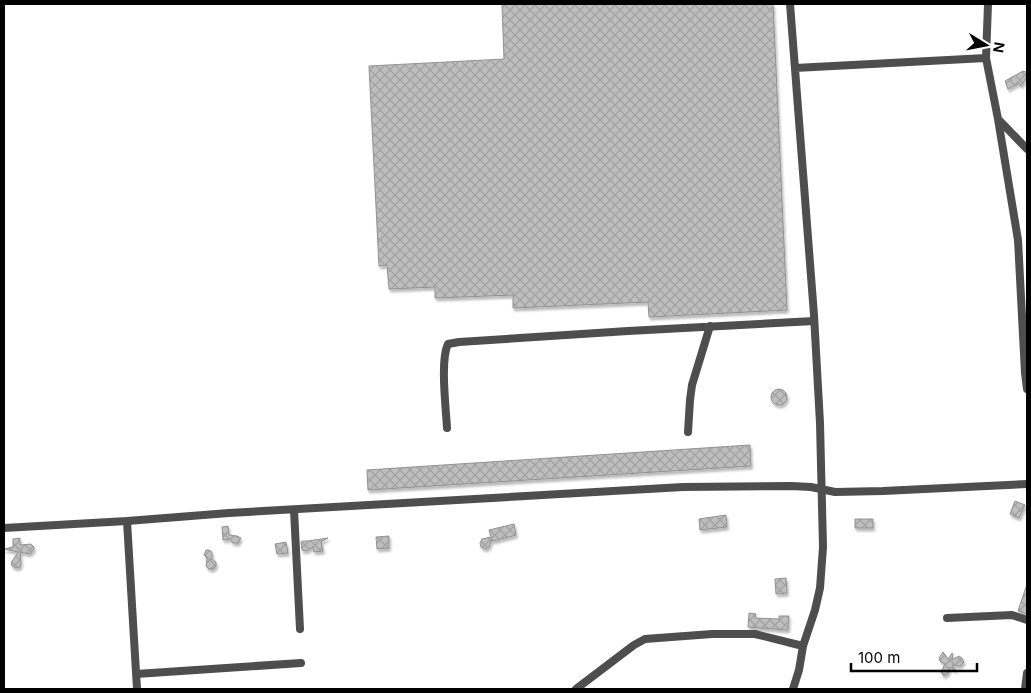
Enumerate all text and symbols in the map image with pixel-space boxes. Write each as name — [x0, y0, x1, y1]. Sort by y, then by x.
north arrow — [961, 20, 1011, 70]
text: N — [990, 41, 1009, 54]
scale bar — [851, 640, 977, 672]
text: 100 m — [858, 648, 900, 667]

